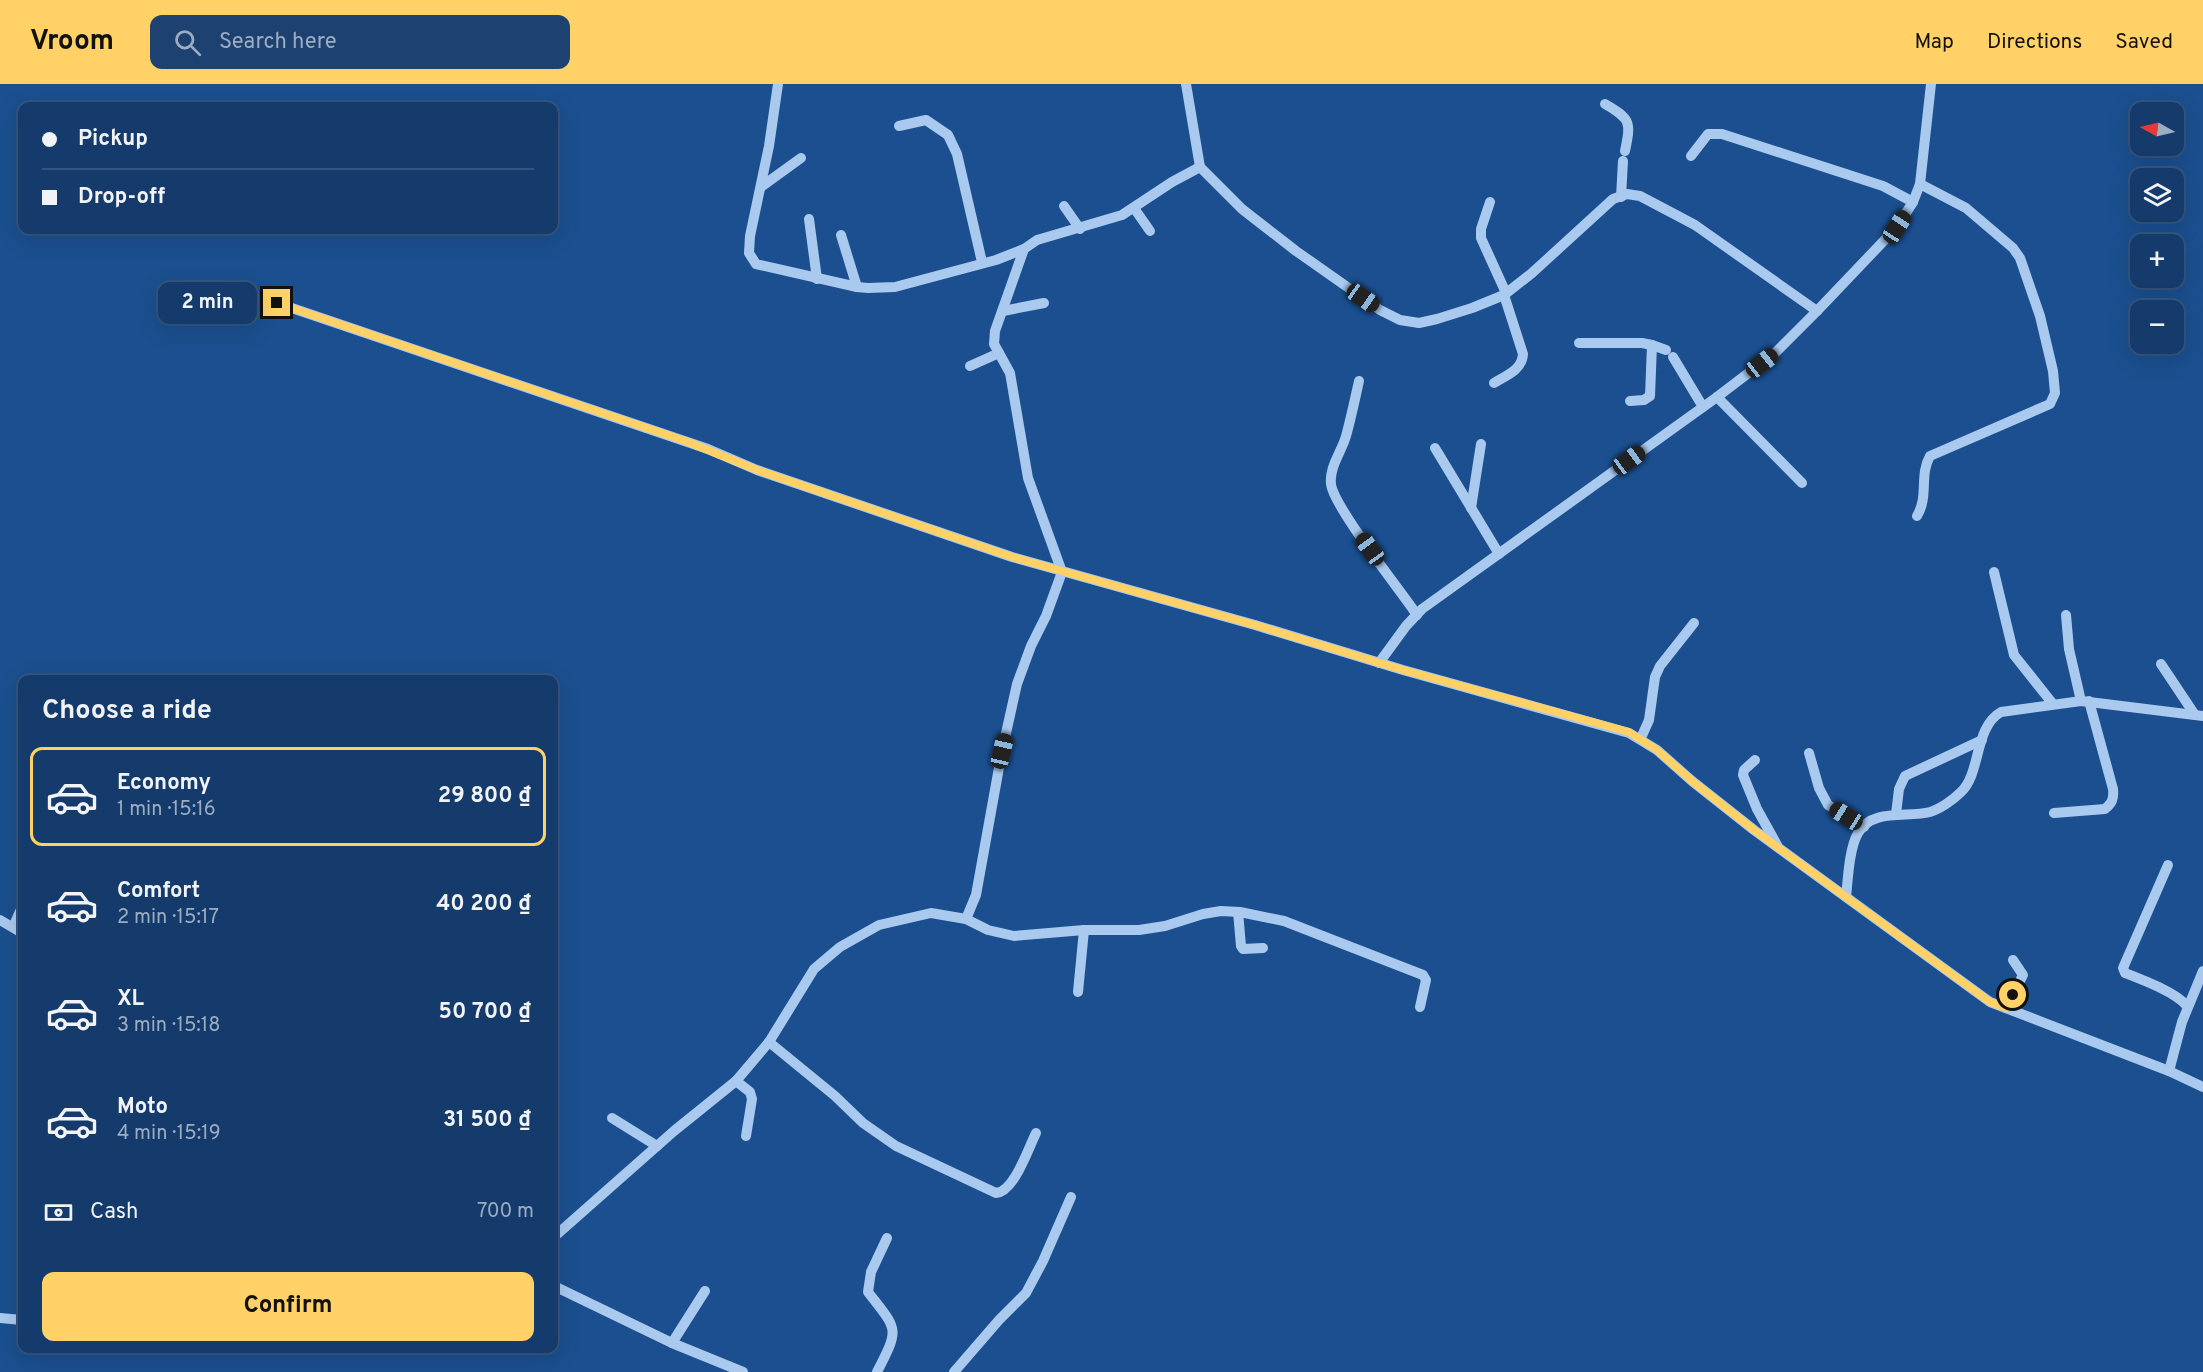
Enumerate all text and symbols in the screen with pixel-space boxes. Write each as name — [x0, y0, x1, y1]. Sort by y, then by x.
search box — [150, 15, 570, 69]
text: Vroom — [30, 24, 114, 60]
icon: search — [171, 26, 204, 59]
text: Search here — [219, 29, 337, 56]
text: Map — [1914, 29, 1954, 56]
text: Directions — [1987, 29, 2082, 56]
text: Saved — [2115, 29, 2173, 56]
north arrow — [2130, 102, 2184, 156]
map controls — [2130, 102, 2184, 354]
text: Pickup — [78, 126, 148, 153]
button: layers — [2130, 168, 2184, 222]
text: Drop-off — [78, 184, 165, 211]
car — [1880, 207, 1914, 247]
button: + — [2130, 234, 2184, 288]
car — [1343, 280, 1383, 316]
callout: 2 min — [157, 282, 256, 324]
route end — [263, 289, 290, 316]
text: 2 min — [181, 290, 234, 316]
button: − — [2130, 300, 2184, 354]
car — [1742, 345, 1782, 381]
car — [1609, 442, 1649, 478]
car — [1352, 529, 1388, 569]
text: Choose a ride — [42, 694, 212, 728]
car — [989, 731, 1015, 771]
icon: car — [45, 770, 99, 824]
text: Economy — [117, 770, 211, 797]
text: 29 800 ₫ — [438, 783, 531, 810]
text: 1 min · 15:16 — [117, 797, 216, 823]
car — [1826, 799, 1866, 833]
icon: car — [45, 878, 99, 932]
text: Comfort — [117, 878, 200, 905]
text: 40 200 ₫ — [436, 891, 531, 918]
text: 2 min · 15:17 — [117, 905, 219, 931]
route start — [1999, 981, 2026, 1008]
icon: car — [45, 986, 99, 1040]
text: XL — [117, 986, 144, 1013]
text: 50 700 ₫ — [439, 999, 531, 1026]
text: 3 min · 15:18 — [117, 1013, 220, 1039]
icon: car — [45, 1094, 99, 1148]
text: Moto — [117, 1094, 168, 1121]
text: 31 500 ₫ — [443, 1107, 531, 1134]
text: 4 min · 15:19 — [117, 1121, 221, 1147]
icon: cash — [42, 1196, 75, 1229]
text: Cash — [90, 1199, 139, 1226]
text: 700 m — [477, 1199, 534, 1225]
button: Confirm — [42, 1272, 534, 1341]

